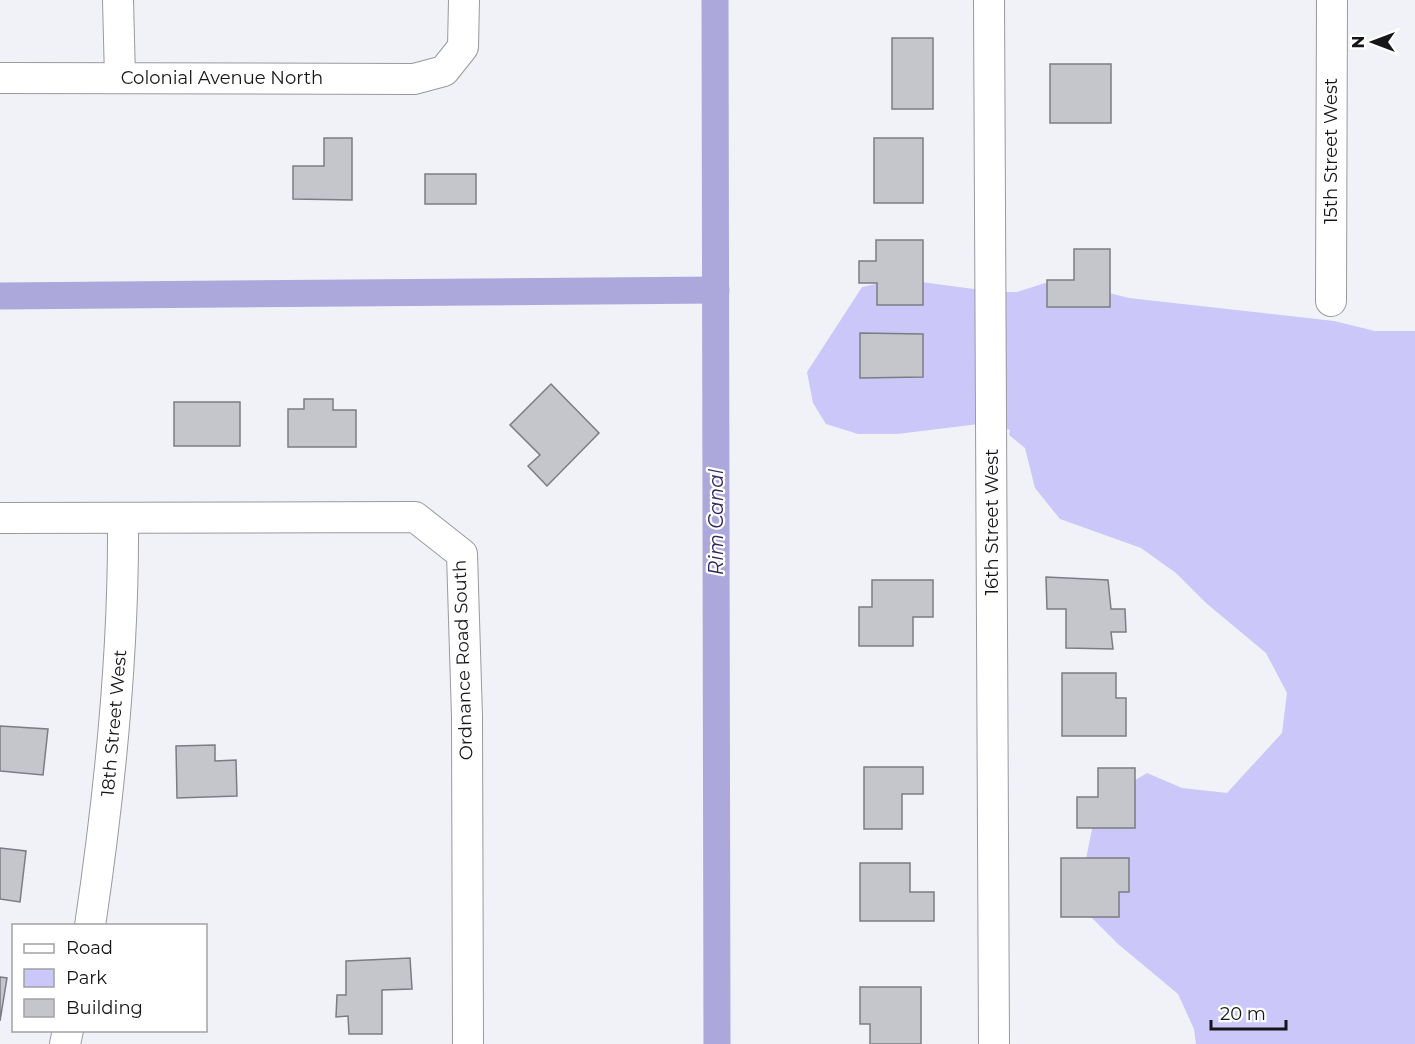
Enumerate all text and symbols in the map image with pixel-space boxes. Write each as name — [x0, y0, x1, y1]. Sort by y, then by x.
north arrow — [1343, 12, 1403, 72]
text: N — [1349, 36, 1368, 48]
street label: Colonial Avenue North — [121, 67, 323, 89]
street label: 15th Street West — [1320, 78, 1342, 224]
street label: 16th Street West — [981, 449, 1003, 595]
water label: Rim Canal — [704, 468, 728, 575]
street label: Ordnance Road South — [449, 559, 477, 761]
street label: 18th Street West — [97, 649, 131, 797]
legend — [12, 924, 207, 1032]
text: Road — [66, 937, 113, 959]
text: Park — [66, 967, 107, 989]
scale bar — [1211, 993, 1286, 1031]
text: Building — [66, 997, 143, 1019]
text: 20 m — [1220, 1003, 1266, 1025]

